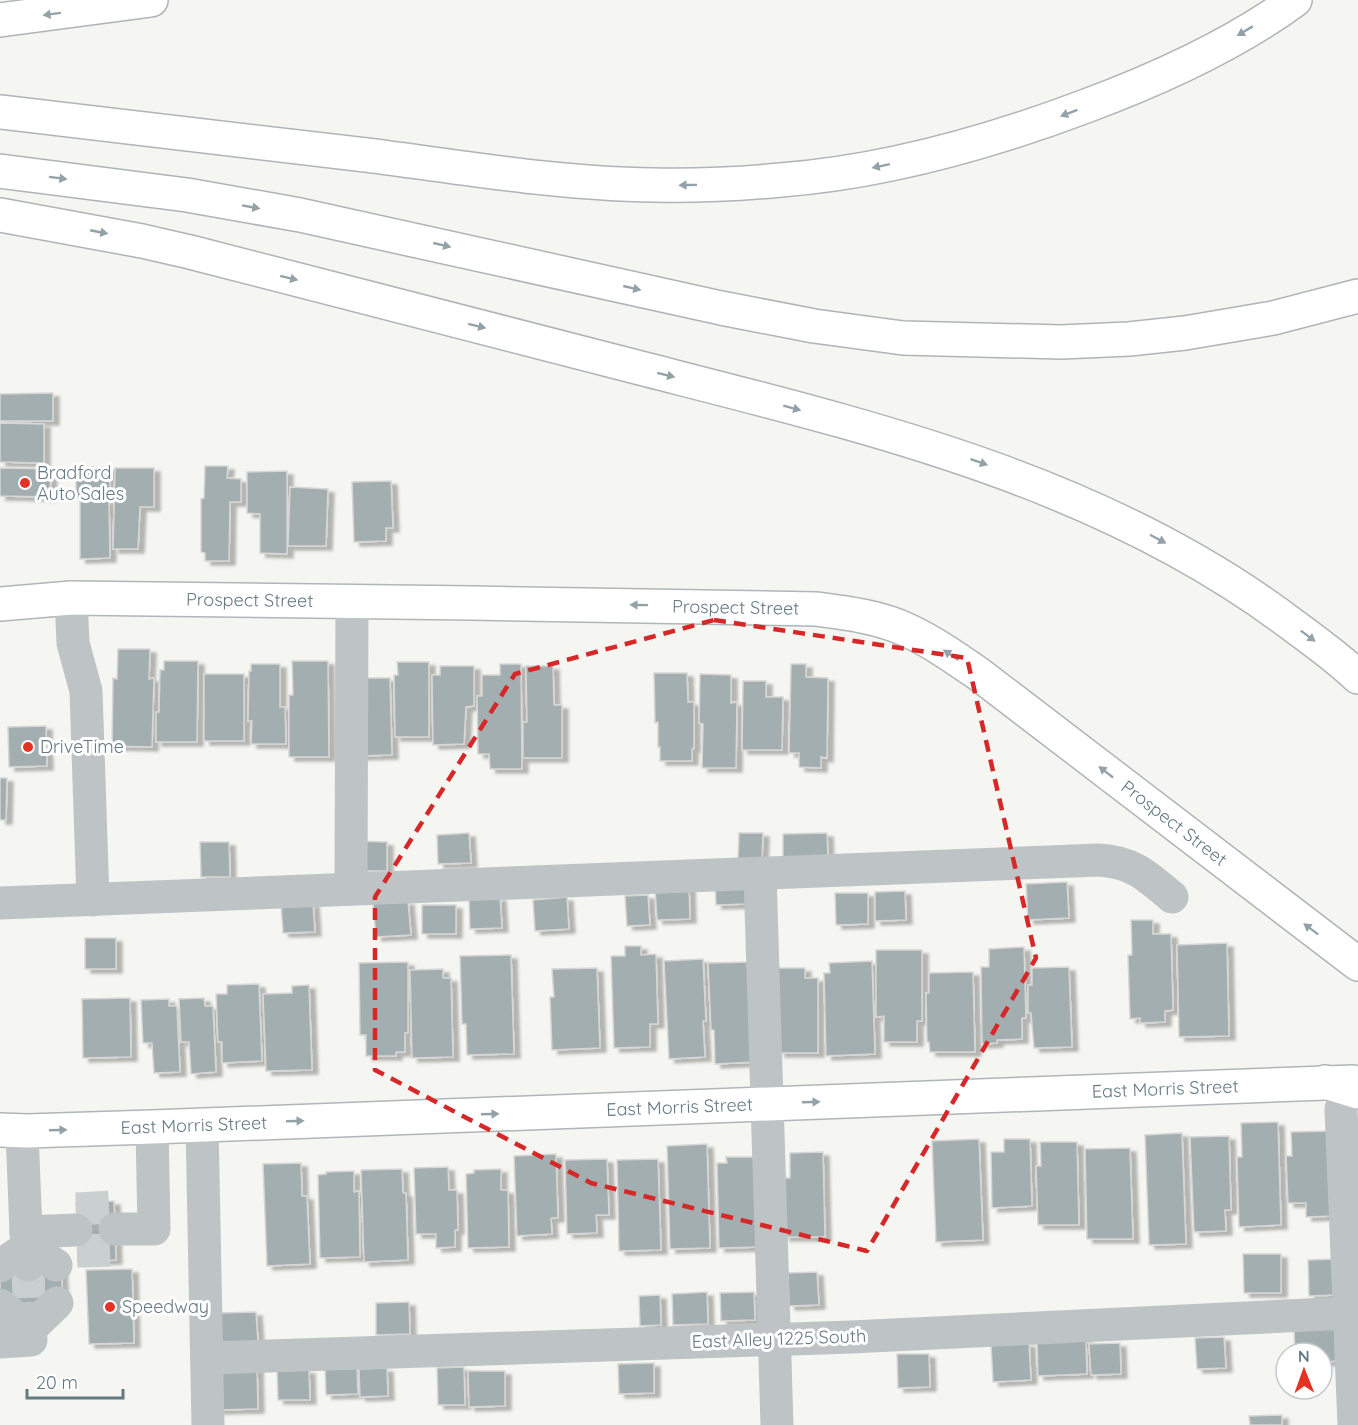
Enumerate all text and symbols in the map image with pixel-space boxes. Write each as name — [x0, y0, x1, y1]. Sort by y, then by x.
one-way arrow — [42, 9, 61, 18]
one-way arrow — [1237, 25, 1253, 36]
one-way arrow — [1060, 109, 1078, 118]
one-way arrow — [872, 162, 891, 171]
one-way arrow — [49, 174, 68, 183]
one-way arrow — [678, 180, 697, 189]
one-way arrow — [242, 202, 261, 211]
one-way arrow — [90, 228, 109, 237]
one-way arrow — [433, 241, 451, 251]
one-way arrow — [279, 273, 298, 283]
one-way arrow — [623, 284, 642, 293]
one-way arrow — [469, 322, 487, 331]
one-way arrow — [657, 370, 676, 380]
one-way arrow — [783, 403, 801, 413]
one-way arrow — [970, 458, 988, 468]
place label: Bradford Auto Sales — [37, 461, 124, 505]
marker: Bradford Auto Sales — [18, 476, 32, 490]
one-way arrow — [1150, 534, 1167, 544]
street label: Prospect Street — [186, 587, 314, 612]
street label: Prospect Street — [672, 594, 800, 620]
one-way arrow — [629, 601, 648, 610]
one-way arrow — [1300, 630, 1315, 642]
one-way arrow — [943, 649, 959, 661]
place label: DriveTime — [40, 735, 124, 758]
marker: DriveTime — [21, 740, 35, 754]
one-way arrow — [1099, 766, 1115, 778]
street label: Prospect Street — [1117, 775, 1232, 871]
one-way arrow — [1304, 923, 1320, 935]
street label: East Morris Street — [1091, 1074, 1239, 1103]
street label: East Morris Street — [606, 1092, 753, 1121]
one-way arrow — [801, 1097, 820, 1106]
one-way arrow — [481, 1109, 500, 1118]
street label: East Morris Street — [120, 1111, 268, 1139]
one-way arrow — [286, 1117, 305, 1126]
one-way arrow — [49, 1125, 68, 1135]
place label: Speedway — [122, 1295, 209, 1318]
marker: Speedway — [103, 1300, 117, 1314]
street label: East Alley 1225 South — [691, 1324, 867, 1353]
north arrow — [1274, 1341, 1334, 1401]
text: N — [1298, 1346, 1310, 1366]
scale bar — [27, 1362, 123, 1400]
text: 20 m — [36, 1371, 78, 1394]

